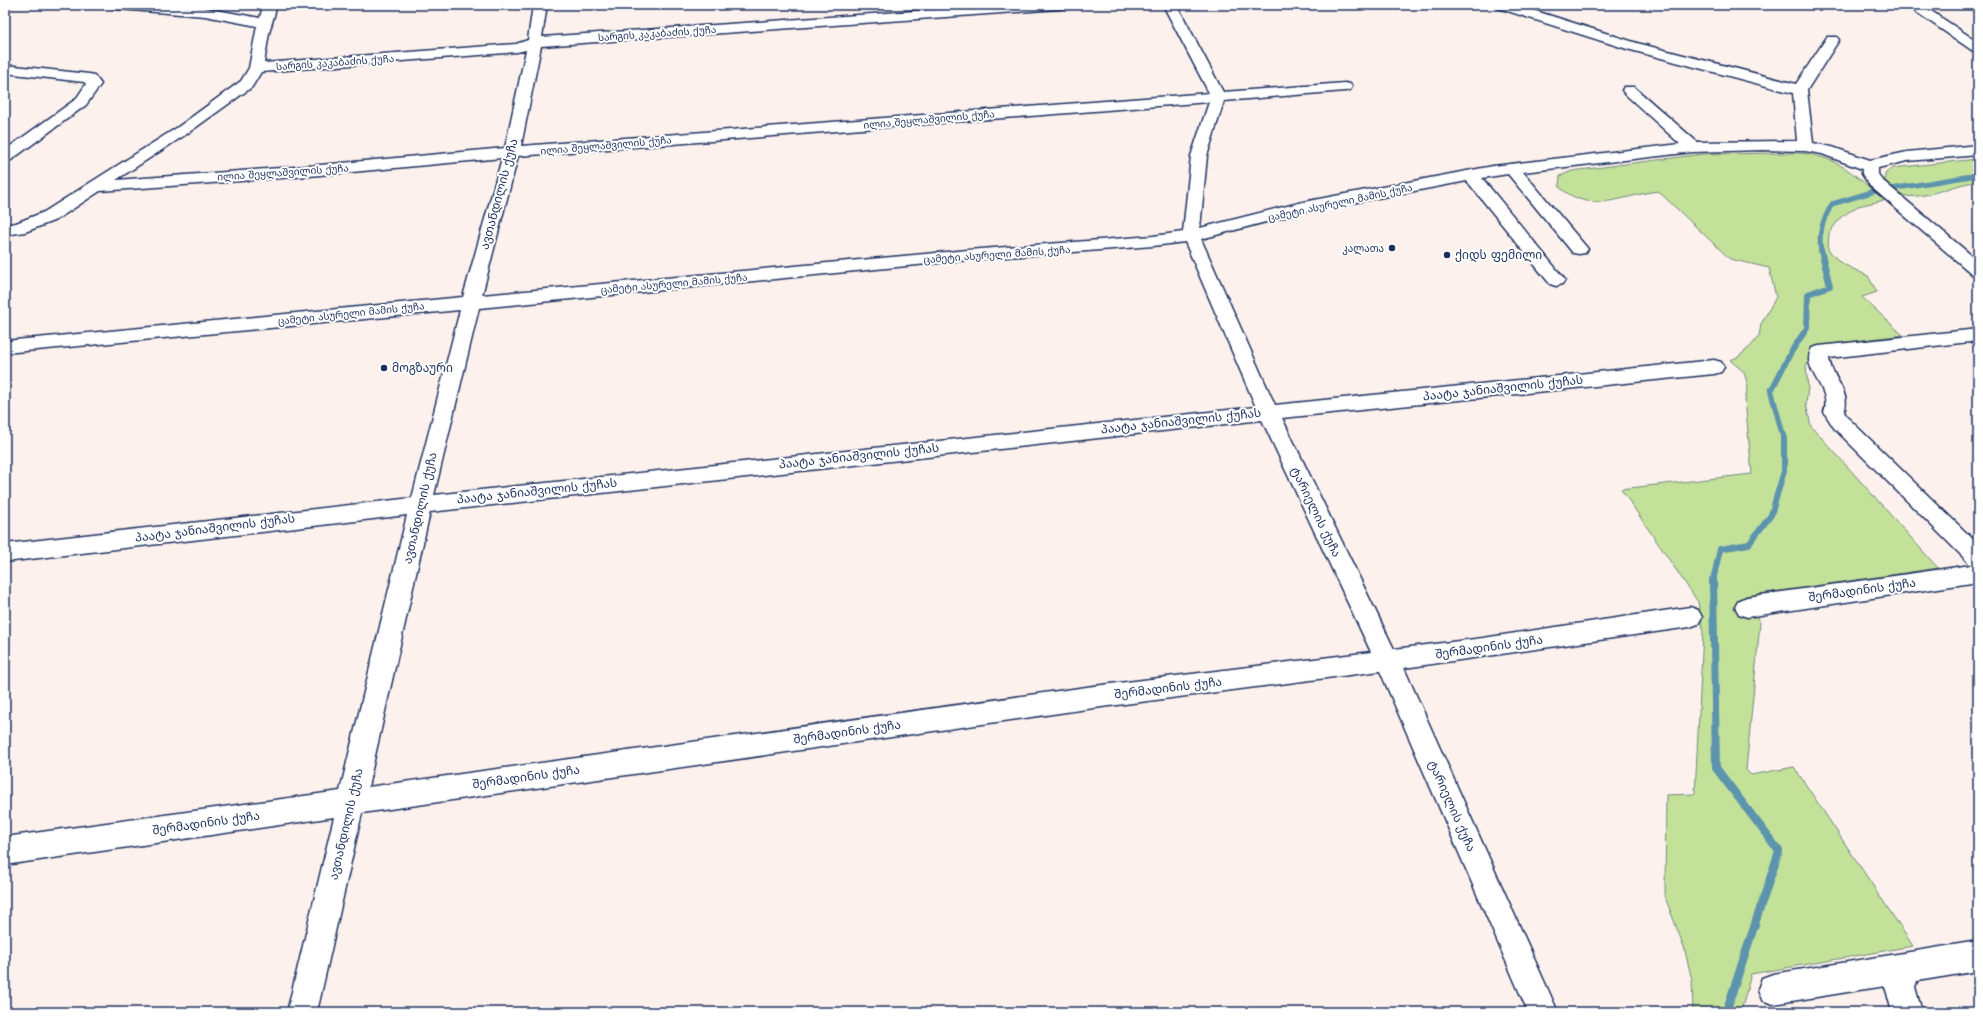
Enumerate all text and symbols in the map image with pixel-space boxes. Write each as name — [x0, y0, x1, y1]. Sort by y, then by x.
street label: სარგის კაკაბაძის ქუჩა — [597, 21, 717, 44]
street label: სარგის კაკაბაძის ქუჩა — [275, 50, 395, 73]
street label: ილია შეყლაშვილის ქუჩა — [863, 105, 995, 132]
street label: ილია შეყლაშვილის ქუჩა — [540, 131, 672, 158]
street label: ავთანდილის ქუჩა — [475, 136, 522, 251]
street label: ილია შეყლაშვილის ქუჩა — [217, 159, 349, 184]
street label: ცამეტი ასურელი მამის ქუჩა — [1266, 179, 1414, 224]
place label: კალათა — [1342, 240, 1384, 255]
street label: ცამეტი ასურელი მამის ქუჩა — [923, 241, 1071, 266]
marker: კალათა — [1387, 243, 1397, 253]
place label: ქიდს ფემილი — [1455, 245, 1542, 263]
marker: ქიდს ფემილი — [1442, 250, 1452, 260]
street label: ცამეტი ასურელი მამის ქუჩა — [600, 269, 748, 296]
street label: ცამეტი ასურელი მამის ქუჩა — [277, 297, 425, 328]
place label: მოგზაური — [392, 358, 453, 376]
marker: მოგზაური — [379, 363, 389, 373]
street label: პაატა ჯანიაშვილის ქუჩას — [1422, 370, 1584, 404]
street label: პაატა ჯანიაშვილის ქუჩას — [1100, 403, 1262, 437]
street label: პაატა ჯანიაშვილის ქუჩას — [778, 438, 940, 472]
street label: ავთანდილის ქუჩა — [397, 450, 441, 565]
street label: ტარიელის ქუჩა — [1287, 463, 1347, 560]
street label: პაატა ჯანიაშვილის ქუჩას — [456, 473, 618, 507]
street label: პაატა ჯანიაშვილის ქუჩას — [134, 508, 296, 546]
street label: შერმადინის ქუჩა — [1807, 573, 1917, 605]
street label: შერმადინის ქუჩა — [1434, 630, 1544, 662]
street label: შერმადინის ქუჩა — [1113, 671, 1223, 703]
street label: შერმადინის ქუჩა — [792, 715, 902, 747]
street label: ტარიელის ქუჩა — [1425, 757, 1481, 854]
street label: შერმადინის ქუჩა — [471, 760, 581, 792]
street label: ავთანდილის ქუჩა — [323, 766, 367, 881]
street label: შერმადინის ქუჩა — [151, 806, 261, 838]

